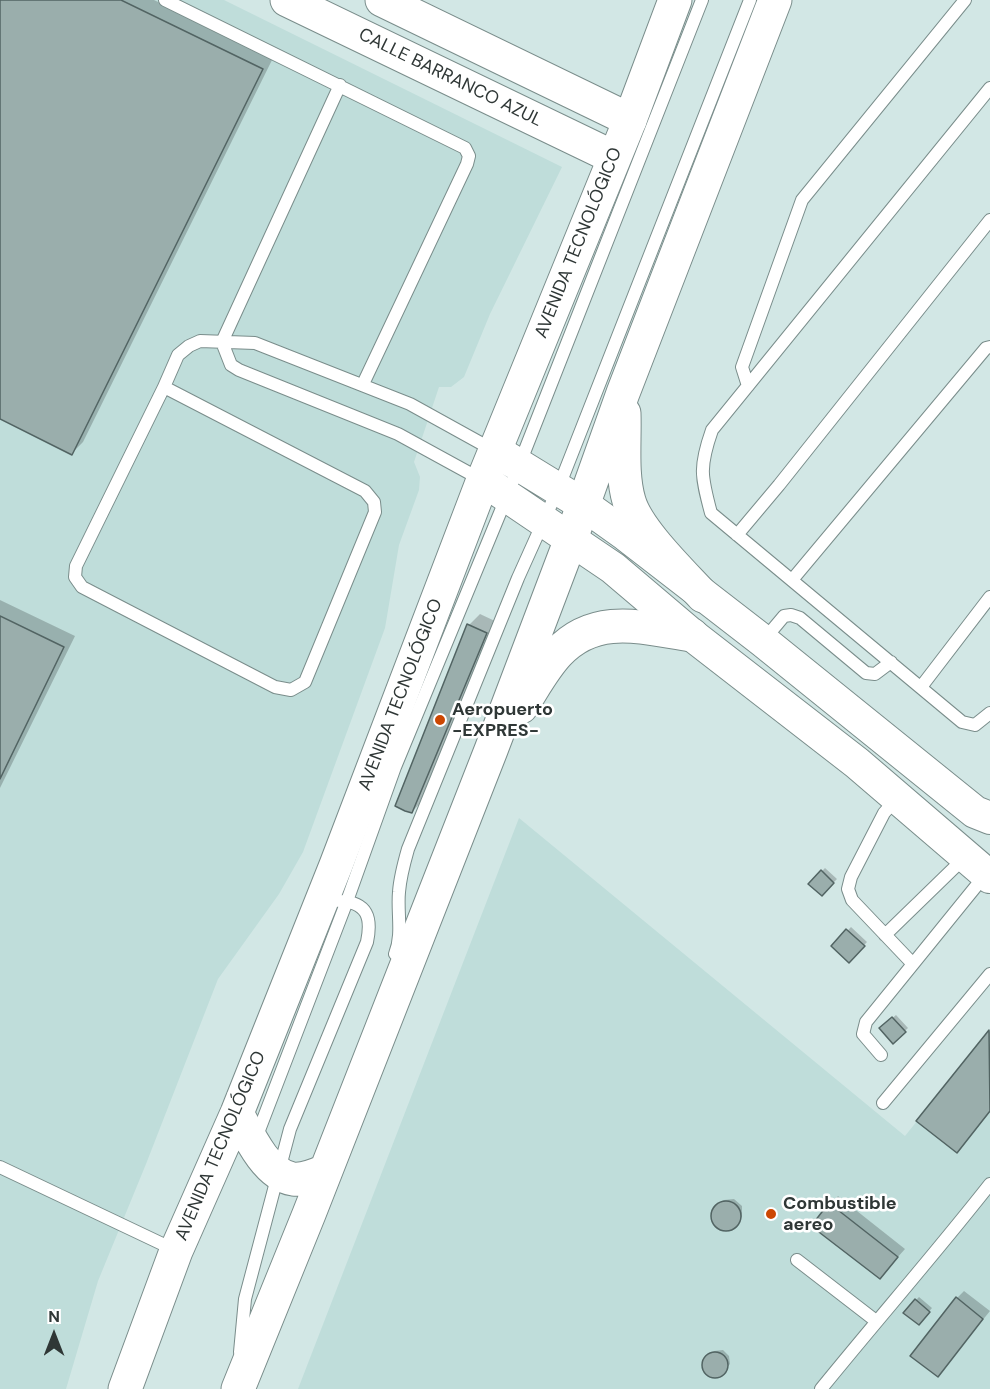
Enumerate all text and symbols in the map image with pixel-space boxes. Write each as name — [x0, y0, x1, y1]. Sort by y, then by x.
street label: CALLE BARRANCO AZUL — [355, 24, 545, 132]
street label: AVENIDA TECNOLÓGICO — [531, 144, 627, 342]
street label: AVENIDA TECNOLÓGICO — [354, 596, 448, 794]
place label: Aeropuerto -EXPRES- — [452, 699, 553, 742]
marker: Aeropuerto -EXPRES- — [433, 713, 447, 727]
street label: AVENIDA TECNOLÓGICO — [171, 1048, 271, 1244]
place label: Combustible aereo — [783, 1193, 897, 1236]
marker: Combustible aereo — [764, 1207, 778, 1221]
north arrow — [24, 1305, 84, 1365]
text: N — [48, 1306, 60, 1327]

